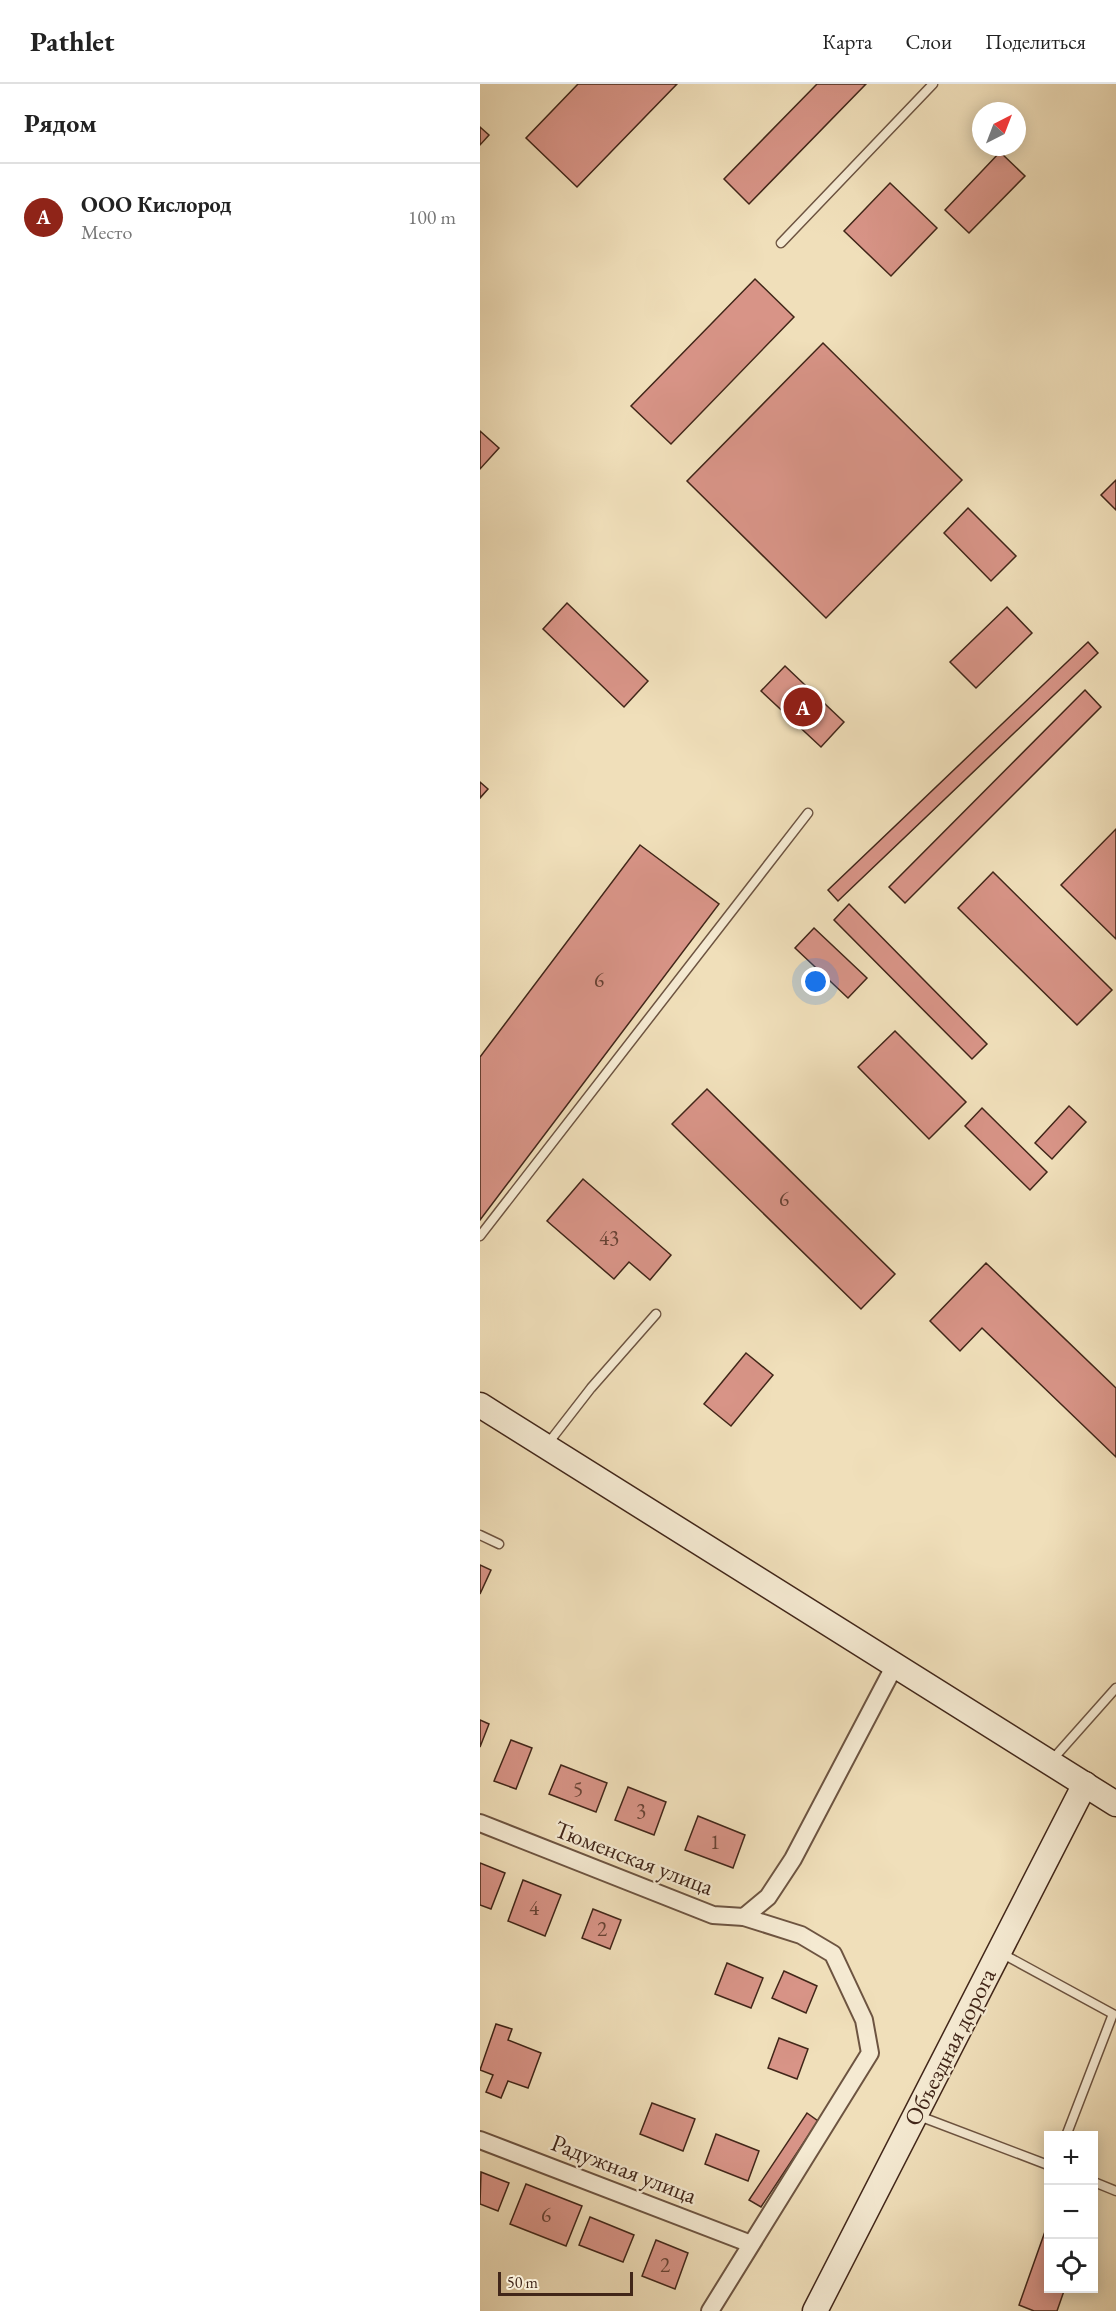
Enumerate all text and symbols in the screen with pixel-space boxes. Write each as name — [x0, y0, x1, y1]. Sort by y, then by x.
text: Pathlet — [30, 23, 114, 59]
text: Карта — [822, 28, 872, 55]
text: Слои — [905, 28, 952, 55]
text: Поделиться — [985, 28, 1086, 55]
north arrow — [972, 102, 1026, 156]
text: Рядом — [24, 106, 97, 140]
text: ООО Кислород — [81, 190, 232, 219]
text: A — [36, 204, 51, 230]
text: 100 m — [408, 204, 456, 230]
text: Место — [81, 219, 132, 245]
pin: A — [784, 684, 822, 730]
house number: 6 — [594, 966, 604, 993]
your location — [801, 967, 830, 996]
house number: 6 — [779, 1185, 789, 1212]
house number: 43 — [599, 1224, 619, 1251]
house number: 5 — [573, 1775, 583, 1802]
house number: 3 — [636, 1797, 646, 1824]
street label: Тюменская улица — [550, 1813, 718, 1902]
house number: 1 — [710, 1828, 720, 1855]
house number: 4 — [529, 1894, 540, 1921]
house number: 2 — [597, 1915, 607, 1942]
street label: Объездная дорога — [896, 1962, 1003, 2131]
street label: Радужная улица — [547, 2127, 702, 2211]
map controls — [1044, 2131, 1098, 2293]
button: + — [1044, 2131, 1098, 2185]
button: − — [1044, 2185, 1098, 2239]
house number: 6 — [541, 2201, 551, 2228]
button: locate — [1044, 2239, 1098, 2293]
house number: 2 — [660, 2251, 670, 2278]
scale bar — [498, 2269, 633, 2296]
text: 50 m — [507, 2272, 538, 2293]

